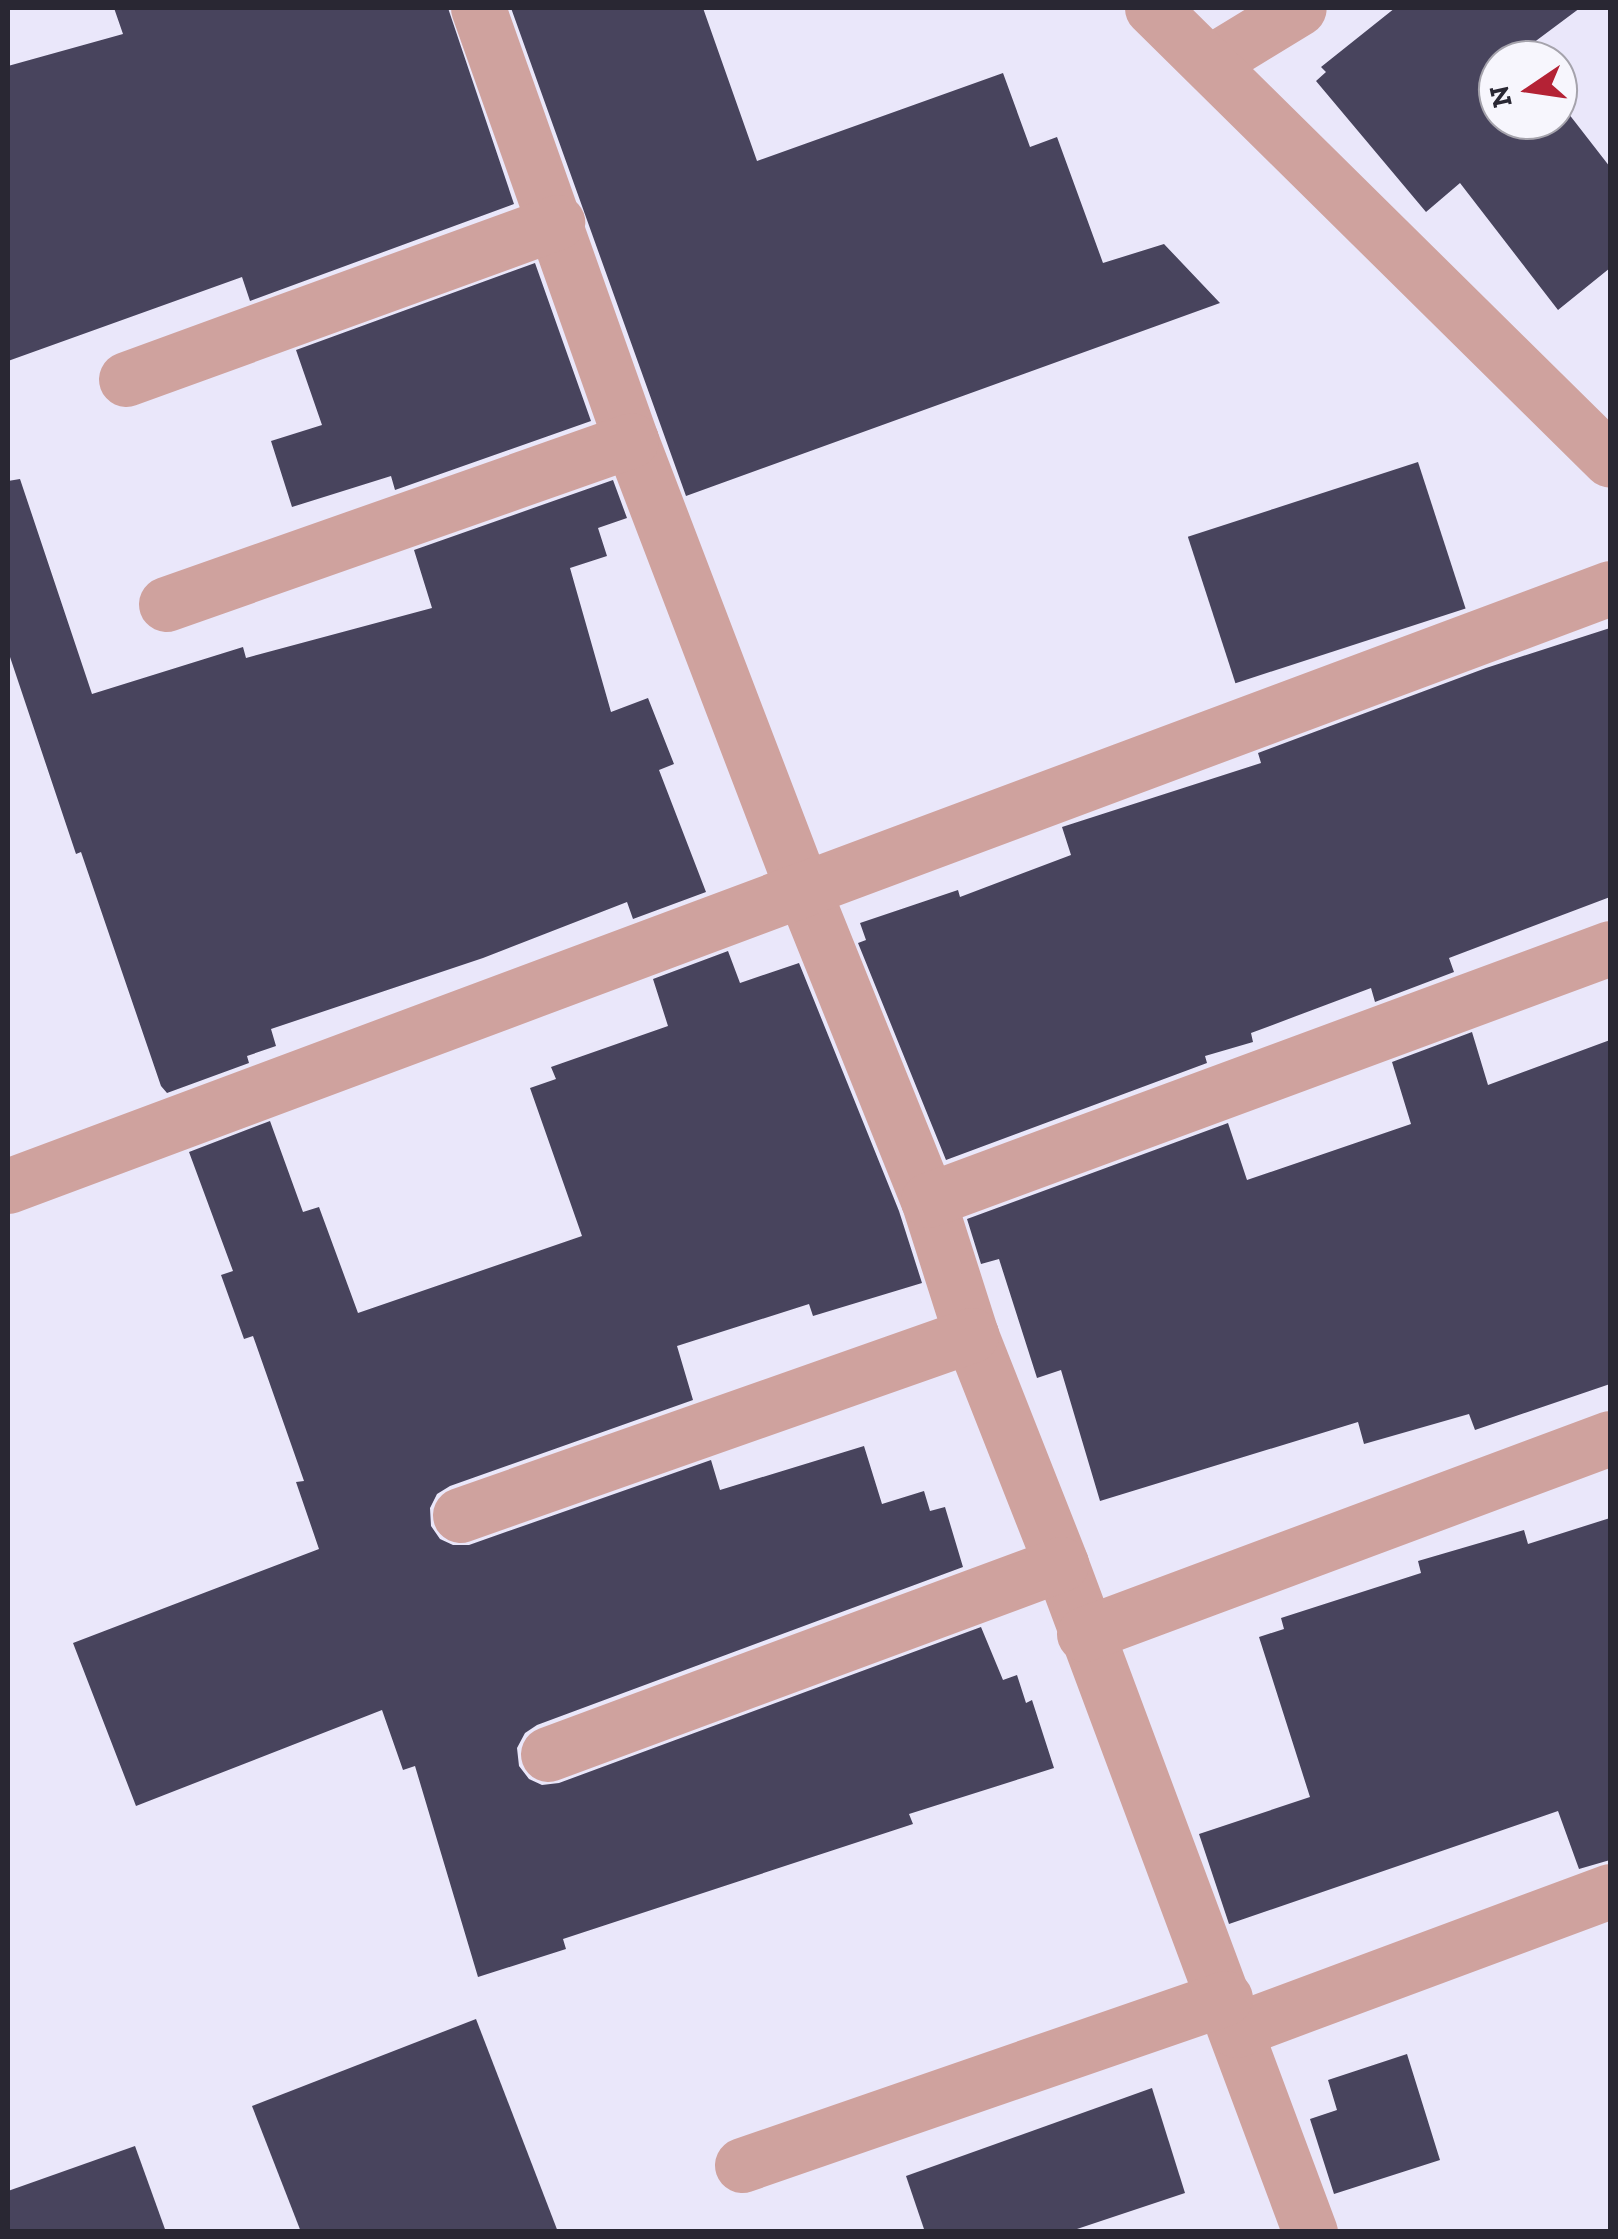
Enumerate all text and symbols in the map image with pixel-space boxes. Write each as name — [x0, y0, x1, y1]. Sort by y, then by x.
north arrow — [1478, 40, 1578, 140]
text: N — [1482, 82, 1519, 110]

